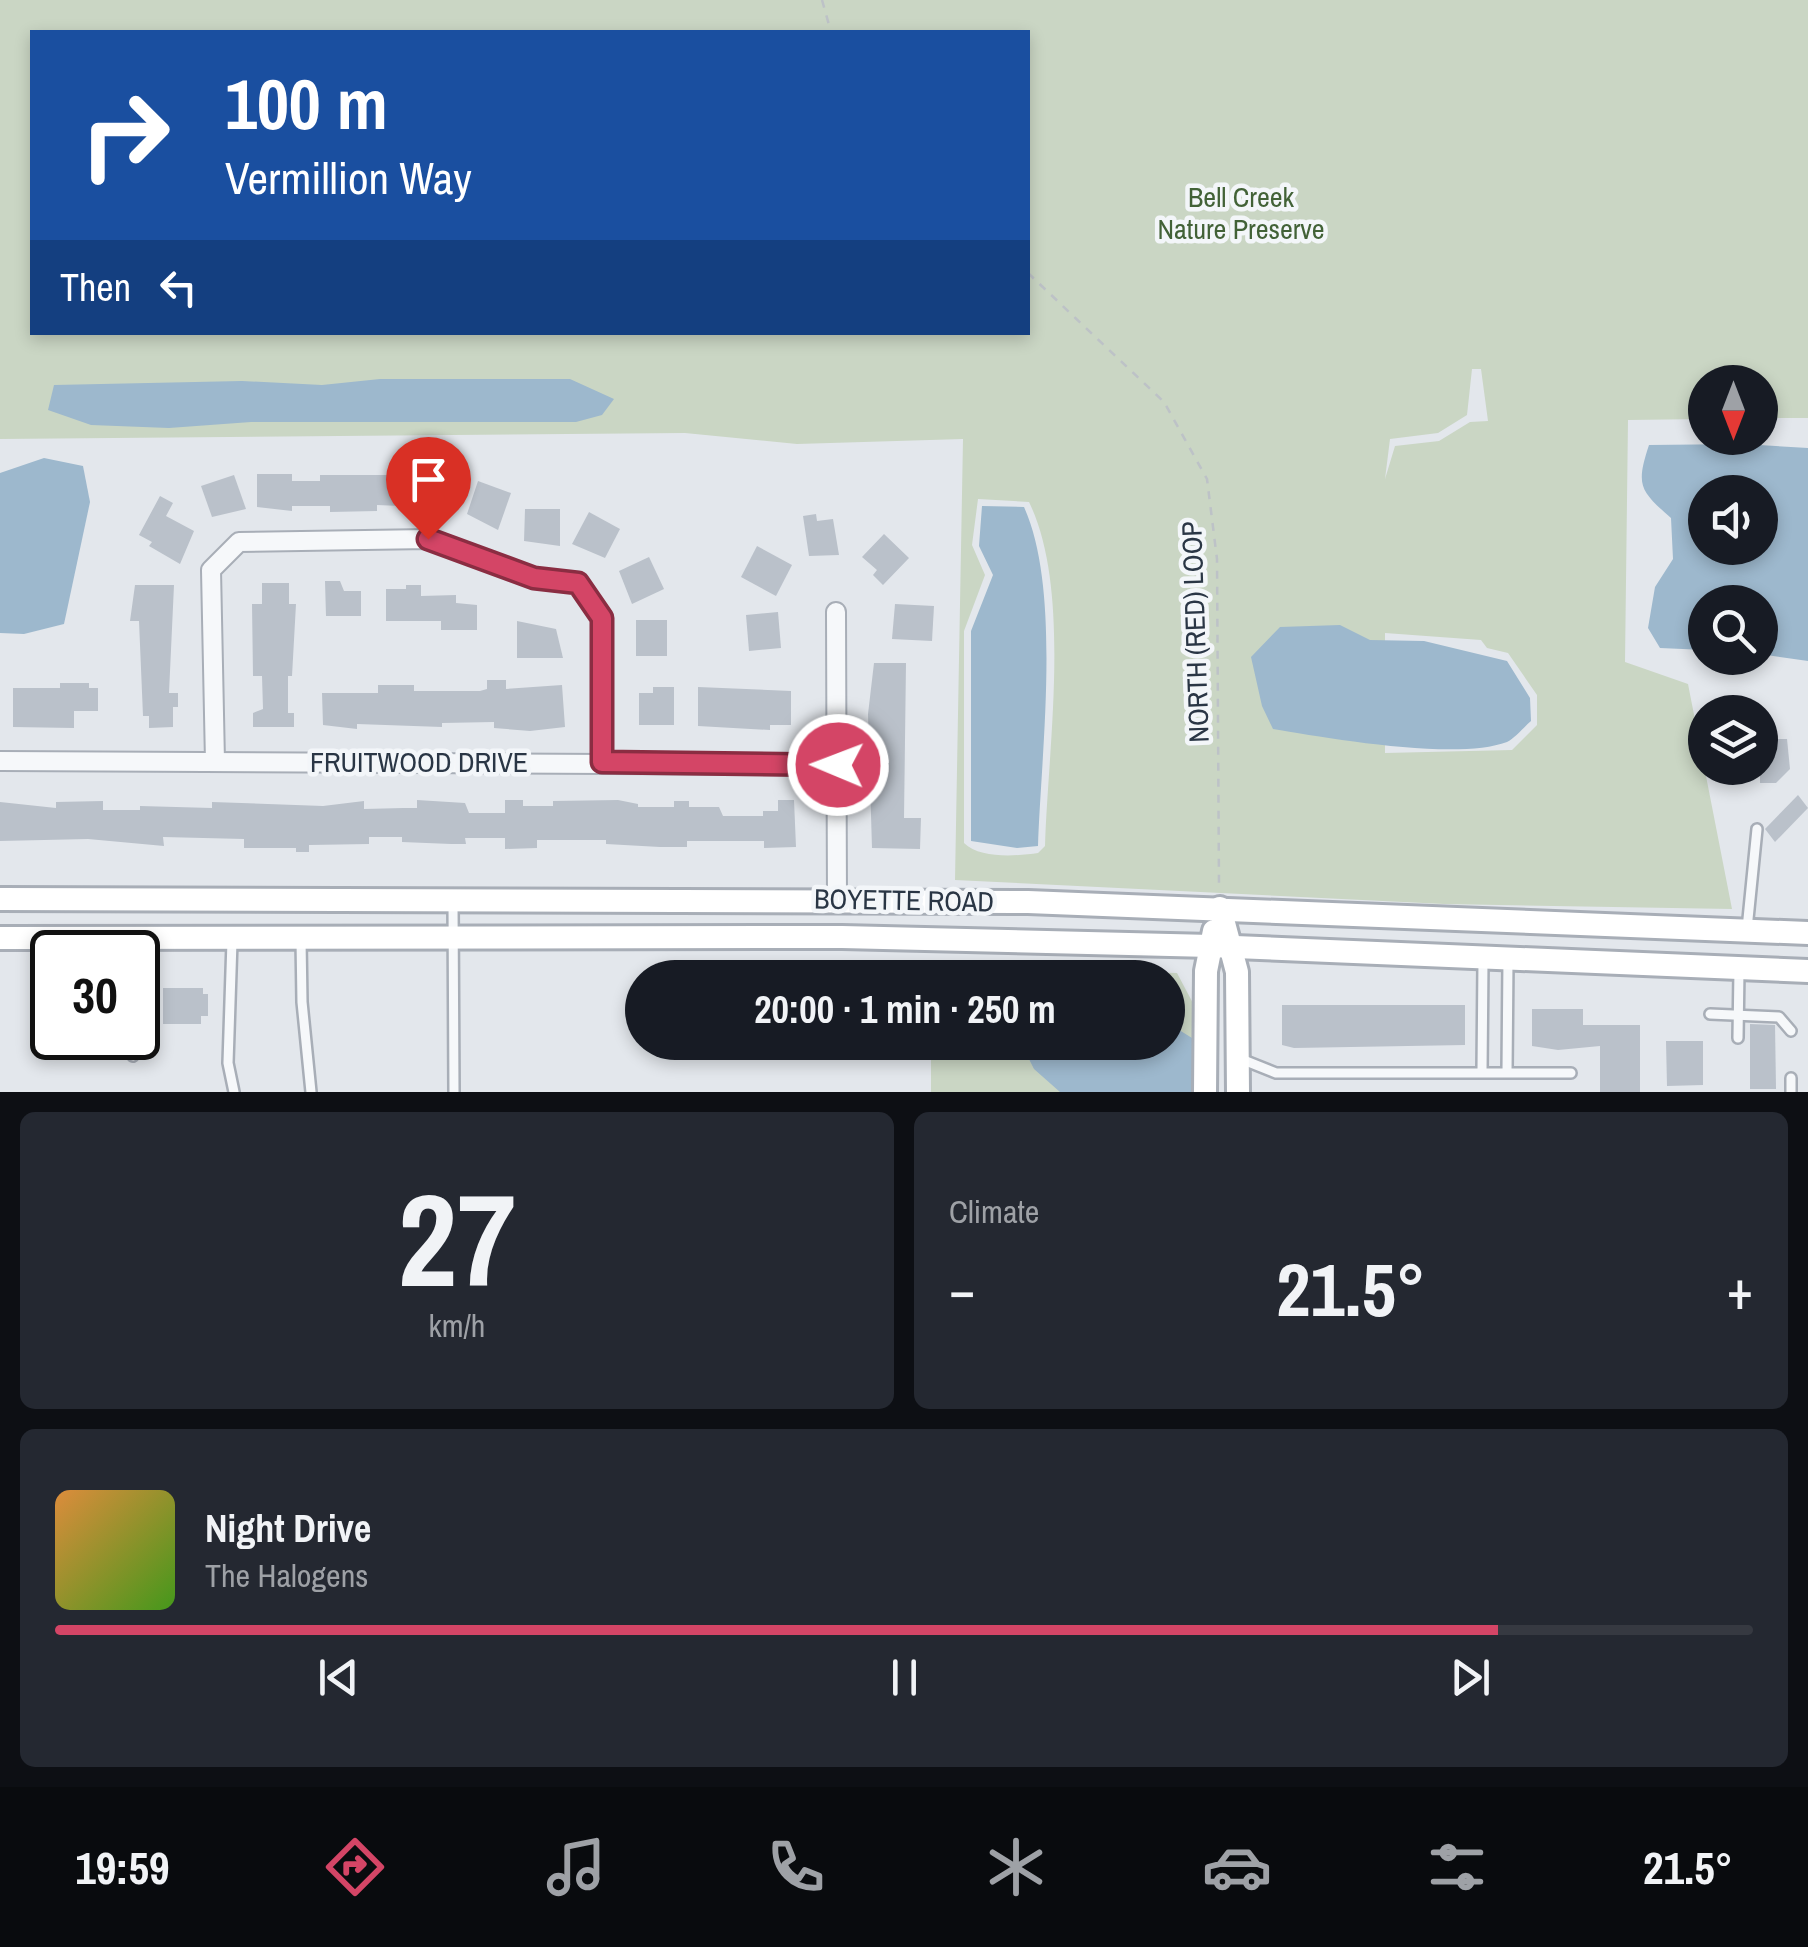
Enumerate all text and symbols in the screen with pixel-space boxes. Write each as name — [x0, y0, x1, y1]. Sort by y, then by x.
text: 100 m — [225, 57, 388, 151]
icon: right — [60, 70, 190, 200]
text: Vermillion Way — [225, 147, 472, 208]
park label: Bell Creek Nature Preserve — [1157, 178, 1325, 248]
icon: left — [151, 260, 206, 315]
text: Then — [60, 262, 131, 313]
north arrow — [1688, 365, 1778, 455]
map controls — [1688, 365, 1778, 785]
pin — [386, 437, 471, 540]
icon: arrive — [401, 452, 456, 507]
button: sound — [1688, 475, 1778, 565]
street label: NORTH (RED) LOOP — [1172, 521, 1218, 743]
button: search — [1688, 585, 1778, 675]
button: layers — [1688, 695, 1778, 785]
position arrow — [786, 713, 890, 817]
street label: FRUITWOOD DRIVE — [310, 743, 528, 781]
street label: BOYETTE ROAD — [814, 879, 994, 921]
speed limit sign: 30 — [30, 930, 160, 1060]
text: 20:00 · 1 min · 250 m — [754, 984, 1056, 1035]
text: 27 — [398, 1151, 516, 1327]
text: Climate — [949, 1190, 1039, 1233]
text: 21.5° — [1276, 1238, 1426, 1339]
text: − — [949, 1252, 975, 1326]
text: + — [1727, 1252, 1753, 1326]
text: km/h — [429, 1304, 485, 1347]
text: Night Drive — [205, 1503, 371, 1554]
text: The Halogens — [205, 1554, 368, 1597]
icon: previous — [311, 1650, 366, 1705]
icon: pause — [877, 1650, 932, 1705]
icon: next — [1443, 1650, 1498, 1705]
icon: directions — [320, 1832, 390, 1902]
icon: music — [541, 1832, 611, 1902]
icon: phone — [761, 1832, 831, 1902]
icon: climate — [981, 1832, 1051, 1902]
icon: car — [1202, 1832, 1272, 1902]
icon: filters — [1422, 1832, 1492, 1902]
text: 19:59 — [75, 1837, 170, 1898]
text: 21.5° — [1643, 1837, 1733, 1898]

